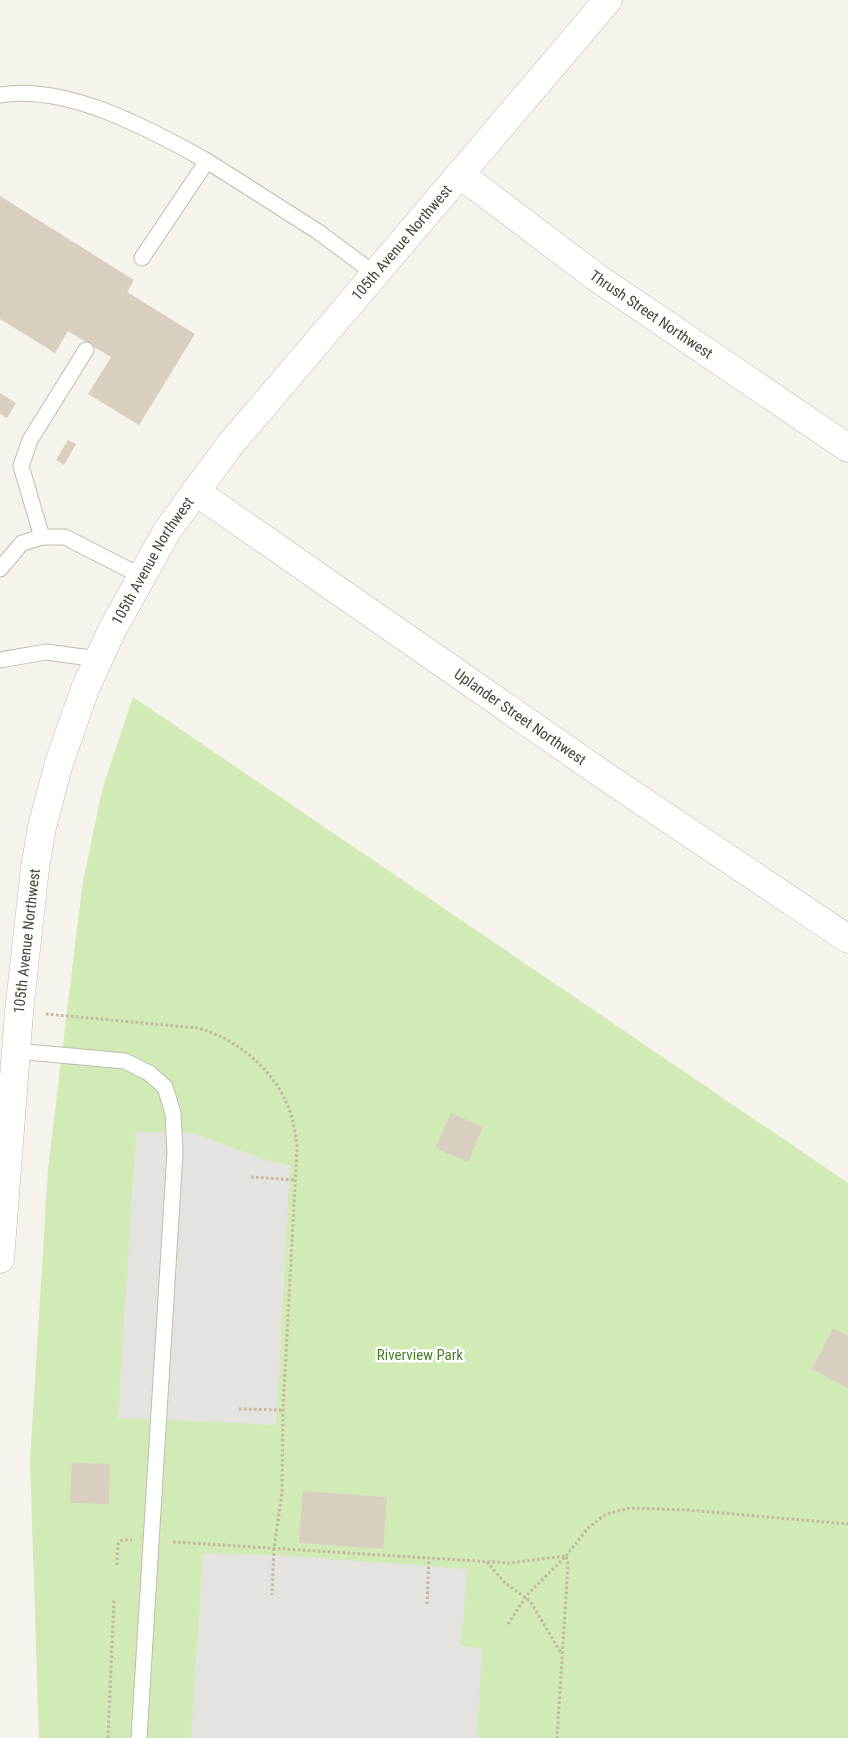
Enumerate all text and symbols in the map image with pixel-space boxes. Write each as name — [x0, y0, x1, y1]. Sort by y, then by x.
street label: 105th Avenue Northwest — [348, 181, 456, 304]
street label: Thrush Street Northwest — [586, 266, 716, 363]
street label: 105th Avenue Northwest — [108, 494, 198, 628]
street label: Uplander Street Northwest — [451, 665, 589, 769]
street label: 105th Avenue Northwest — [10, 868, 44, 1015]
park label: Riverview Park — [377, 1346, 463, 1364]

